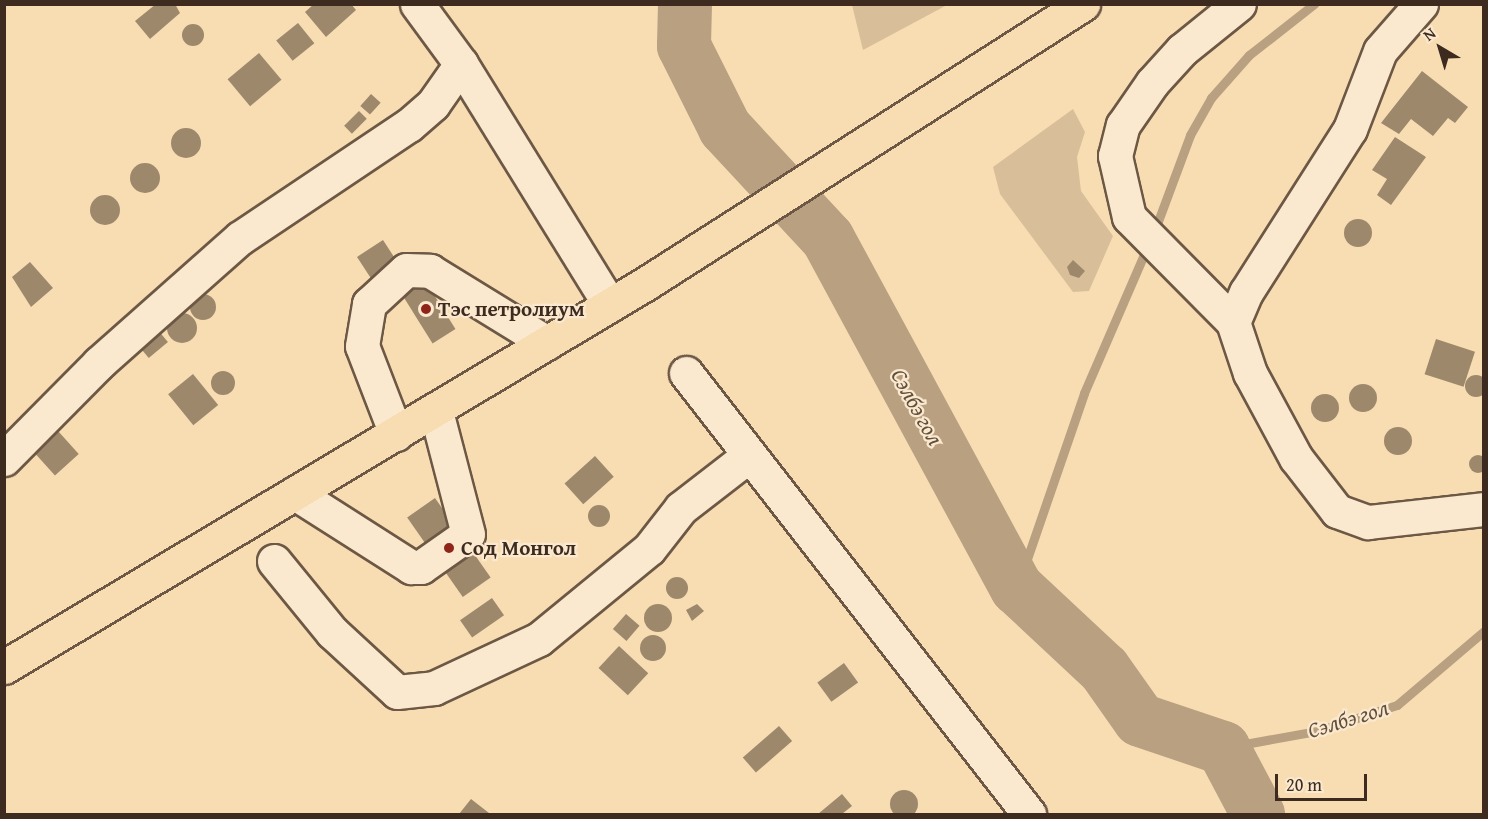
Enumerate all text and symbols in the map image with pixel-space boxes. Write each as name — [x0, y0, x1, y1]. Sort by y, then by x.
north arrow — [1410, 18, 1470, 78]
text: N — [1417, 21, 1441, 47]
place label: Тэс петролиум — [438, 296, 585, 322]
marker: Тэс петролиум — [419, 302, 433, 316]
water label: Сэлбэ гол — [885, 364, 949, 450]
place label: Сод Монгол — [461, 535, 576, 561]
marker: Сод Монгол — [442, 541, 456, 555]
water label: Сэлбэ гол — [1304, 694, 1392, 744]
scale bar — [1278, 762, 1370, 800]
text: 20 m — [1286, 771, 1322, 798]

